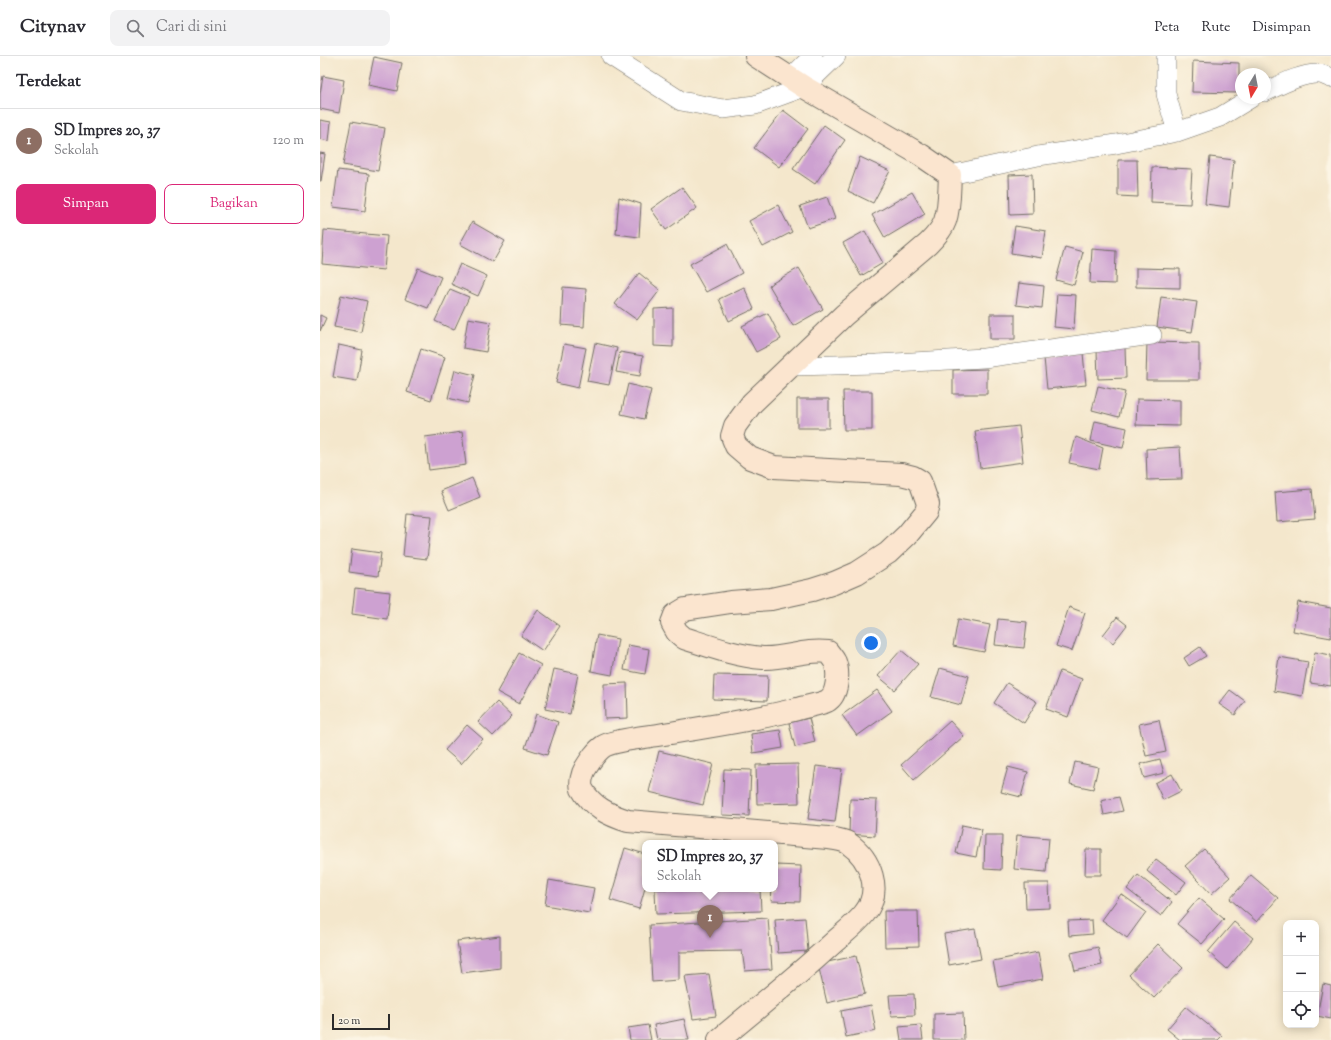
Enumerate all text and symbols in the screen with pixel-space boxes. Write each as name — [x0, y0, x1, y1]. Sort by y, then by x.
search box — [110, 10, 390, 46]
text: Citynav — [20, 14, 86, 41]
icon: search — [124, 17, 146, 39]
text: Cari di sini — [156, 17, 227, 38]
text: Peta — [1154, 18, 1179, 38]
text: Rute — [1201, 18, 1231, 38]
text: Disimpan — [1253, 18, 1311, 38]
north arrow — [1235, 68, 1271, 104]
text: Terdekat — [16, 70, 81, 94]
text: SD Impres 20, 37 — [54, 121, 160, 142]
text: 1 — [27, 132, 31, 150]
text: 120 m — [273, 132, 304, 150]
text: Sekolah — [54, 142, 99, 160]
button: Simpan — [16, 184, 156, 224]
button: Bagikan — [164, 184, 304, 224]
your location — [861, 633, 881, 653]
popup — [642, 840, 778, 892]
text: SD Impres 20, 37 — [657, 847, 763, 868]
text: Sekolah — [657, 868, 702, 886]
pin: 1 — [697, 905, 723, 938]
map controls — [1283, 920, 1319, 1028]
button: + — [1283, 920, 1319, 956]
button: − — [1283, 956, 1319, 992]
button: locate — [1283, 992, 1319, 1028]
scale bar — [332, 1012, 390, 1031]
text: 20 m — [338, 1013, 360, 1029]

